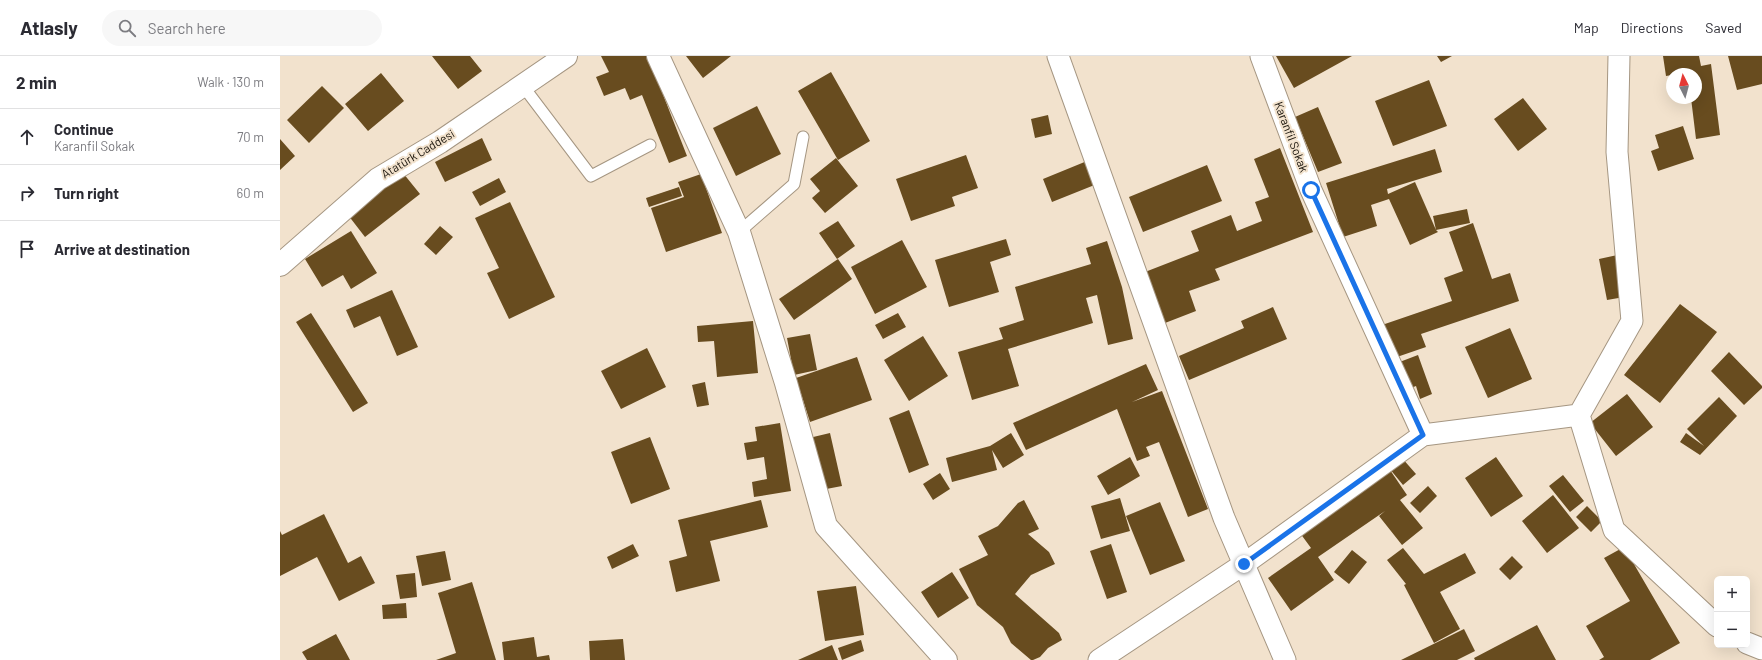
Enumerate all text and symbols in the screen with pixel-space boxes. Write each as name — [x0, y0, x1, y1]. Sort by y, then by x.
search box — [102, 10, 382, 46]
text: Atlasly — [20, 16, 78, 39]
icon: search — [116, 17, 138, 39]
text: Search here — [148, 19, 226, 37]
text: Map — [1574, 19, 1599, 36]
text: Directions — [1621, 19, 1683, 36]
text: Saved — [1705, 19, 1742, 36]
north arrow — [1666, 68, 1702, 104]
text: 2 min — [16, 72, 57, 92]
text: Walk · 130 m — [197, 74, 264, 90]
street label: Karanfil Sokak — [1272, 99, 1312, 174]
text: Continue — [54, 120, 114, 138]
icon: ahead — [16, 126, 38, 148]
street label: Atatürk Caddesi — [378, 126, 457, 180]
text: 70 m — [237, 129, 264, 145]
text: Karanfil Sokak — [54, 138, 135, 154]
route start — [1302, 181, 1320, 199]
icon: right — [16, 182, 38, 204]
text: Turn right — [54, 184, 119, 202]
text: 60 m — [237, 185, 264, 201]
icon: arrive — [16, 238, 38, 260]
text: Arrive at destination — [54, 240, 190, 258]
route end — [1235, 555, 1253, 573]
map controls — [1714, 576, 1750, 648]
button: + — [1714, 576, 1750, 612]
button: − — [1714, 612, 1750, 648]

